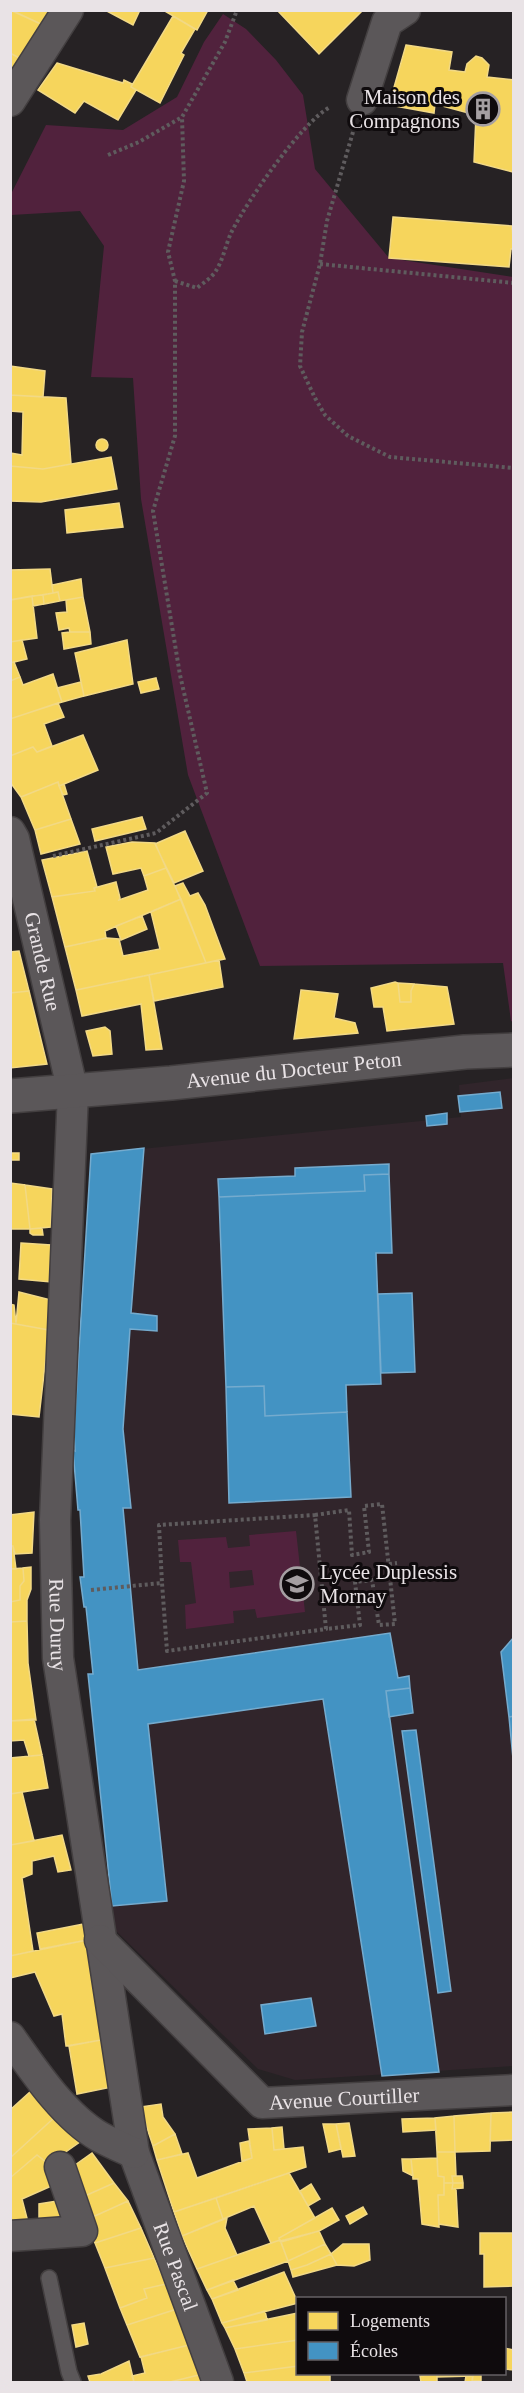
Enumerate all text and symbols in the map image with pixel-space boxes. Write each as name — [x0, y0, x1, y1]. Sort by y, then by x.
place label: Maison des Compagnons — [349, 85, 460, 133]
building icon: Maison des Compagnons — [465, 91, 501, 127]
street label: Grande Rue — [19, 910, 66, 1014]
street label: Avenue du Docteur Peton — [185, 1047, 403, 1093]
place label: Lycée Duplessis Mornay — [320, 1560, 457, 1608]
school or university icon: Lycée Duplessis Mornay — [279, 1566, 315, 1602]
street label: Rue Duruy — [44, 1578, 72, 1673]
street label: Avenue Courtiller — [268, 2083, 420, 2115]
street label: Rue Pascal — [148, 2219, 203, 2314]
legend — [296, 2297, 506, 2375]
text: Logements — [350, 2311, 430, 2331]
text: Écoles — [350, 2340, 398, 2361]

